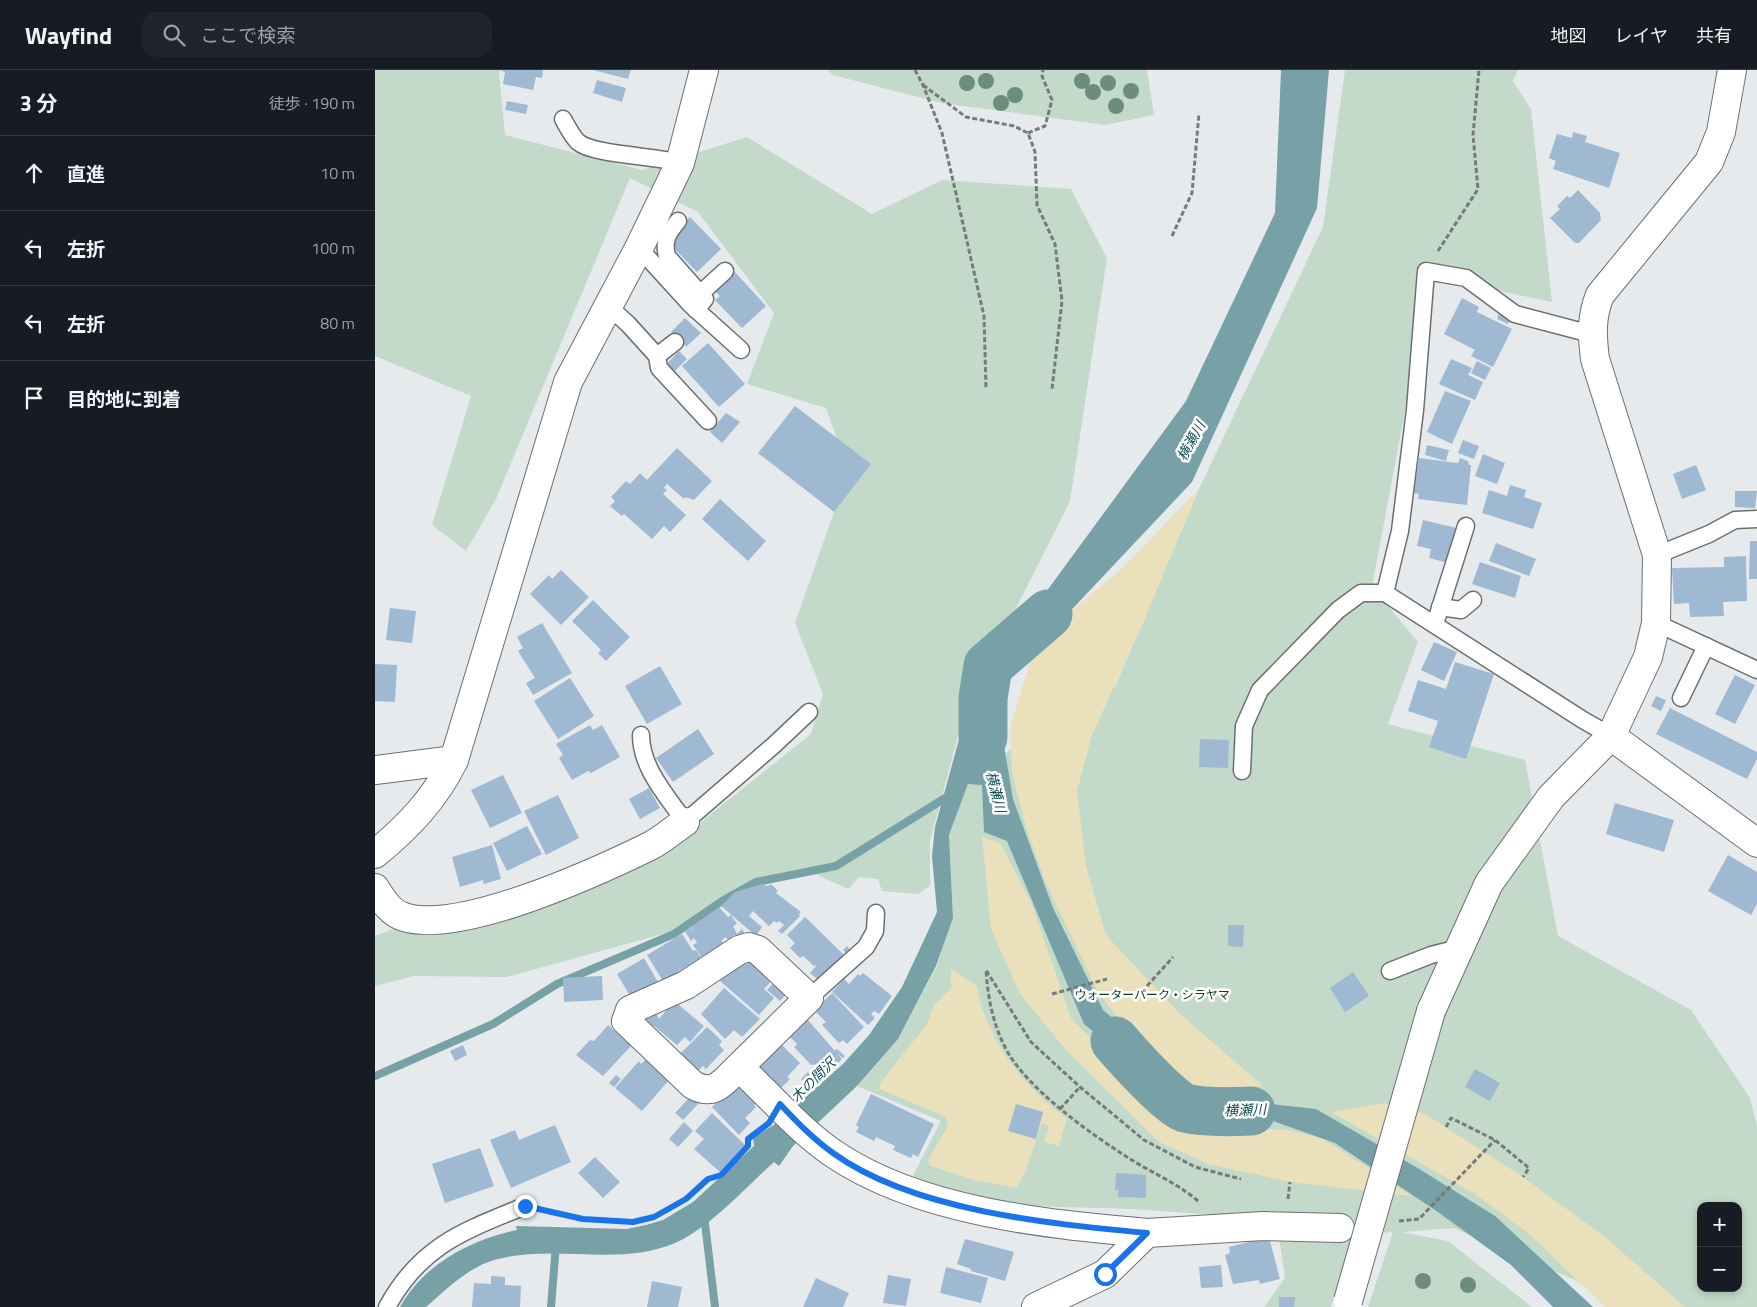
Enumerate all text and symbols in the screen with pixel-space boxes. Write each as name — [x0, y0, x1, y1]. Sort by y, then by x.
search box — [142, 12, 492, 57]
text: Wayfind — [25, 17, 112, 53]
text: ここで検索 — [200, 20, 295, 49]
icon: search — [160, 21, 188, 49]
text: 地図 — [1551, 22, 1587, 49]
text: レイヤ — [1615, 22, 1668, 49]
text: 共有 — [1696, 22, 1732, 49]
text: 3 分 — [20, 87, 57, 119]
text: 徒歩 · 190 m — [269, 91, 355, 115]
icon: ahead — [20, 159, 48, 187]
text: 直進 — [67, 159, 105, 188]
text: 10 m — [320, 161, 355, 185]
icon: left — [20, 234, 48, 262]
text: 左折 — [67, 234, 105, 263]
text: 100 m — [311, 236, 355, 260]
icon: left — [20, 309, 48, 337]
text: 左折 — [67, 309, 105, 338]
text: 80 m — [320, 311, 355, 335]
icon: arrive — [20, 384, 48, 412]
text: 目的地に到着 — [67, 384, 181, 413]
water label: 横瀬川 — [1171, 416, 1211, 464]
water label: 横瀬川 — [981, 769, 1012, 817]
park label: ウォーターパーク・シラヤマ — [1074, 985, 1230, 1004]
water label: 木の間沢 — [785, 1051, 841, 1107]
water label: 横瀬川 — [1224, 1098, 1268, 1121]
route end — [514, 1195, 537, 1218]
map controls — [1697, 1202, 1742, 1292]
button: + — [1697, 1202, 1742, 1247]
button: − — [1697, 1247, 1742, 1292]
route start — [1094, 1263, 1117, 1286]

